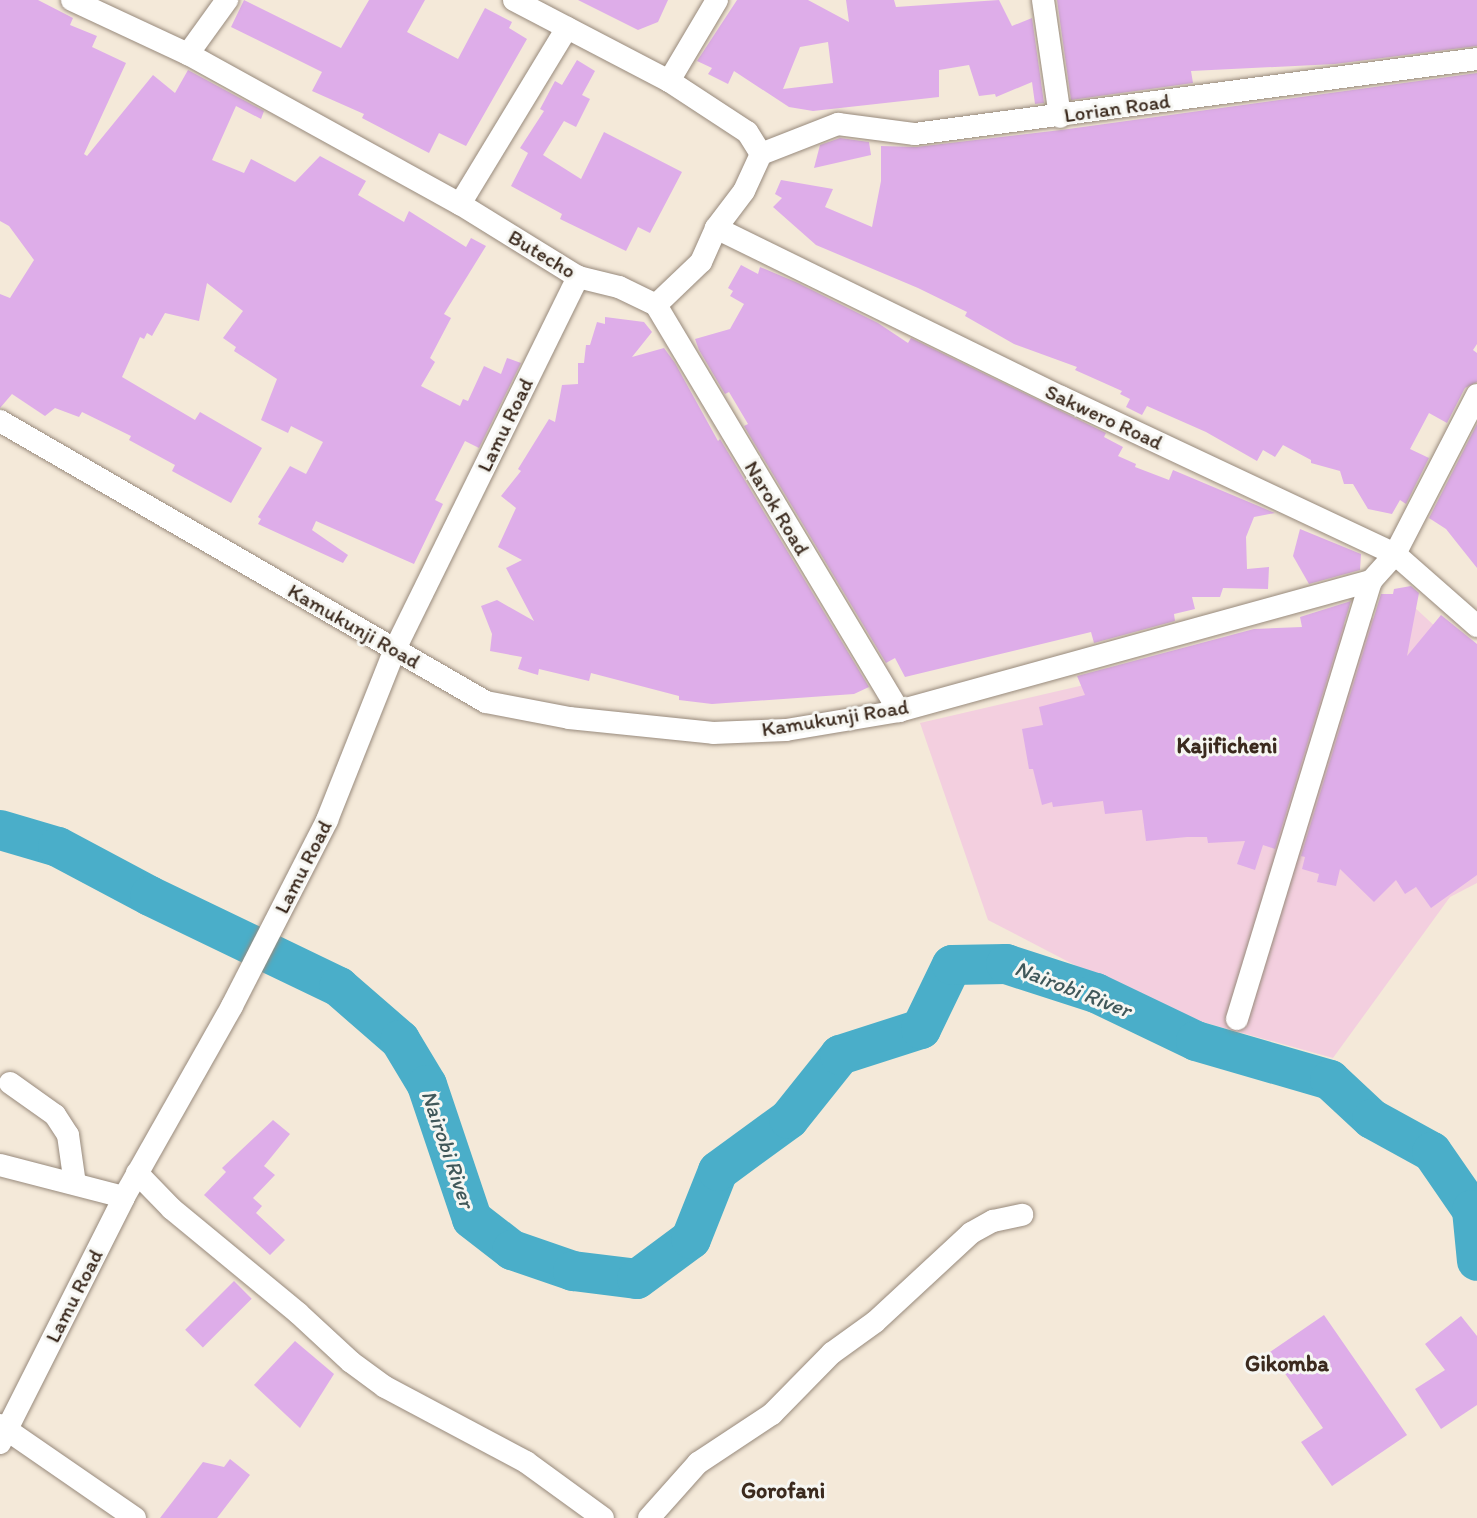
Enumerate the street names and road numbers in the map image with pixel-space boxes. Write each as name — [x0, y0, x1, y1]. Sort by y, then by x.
street label: Lorian Road — [1062, 88, 1172, 128]
street label: Butecho — [504, 224, 580, 284]
street label: Lamu Road — [472, 374, 538, 476]
street label: Sakwero Road — [1041, 379, 1167, 455]
street label: Narok Road — [739, 457, 815, 559]
street label: Kamukunji Road — [283, 578, 425, 674]
street label: Kamukunji Road — [760, 694, 910, 742]
street label: Lamu Road — [269, 816, 337, 918]
street label: Lamu Road — [40, 1245, 108, 1347]

